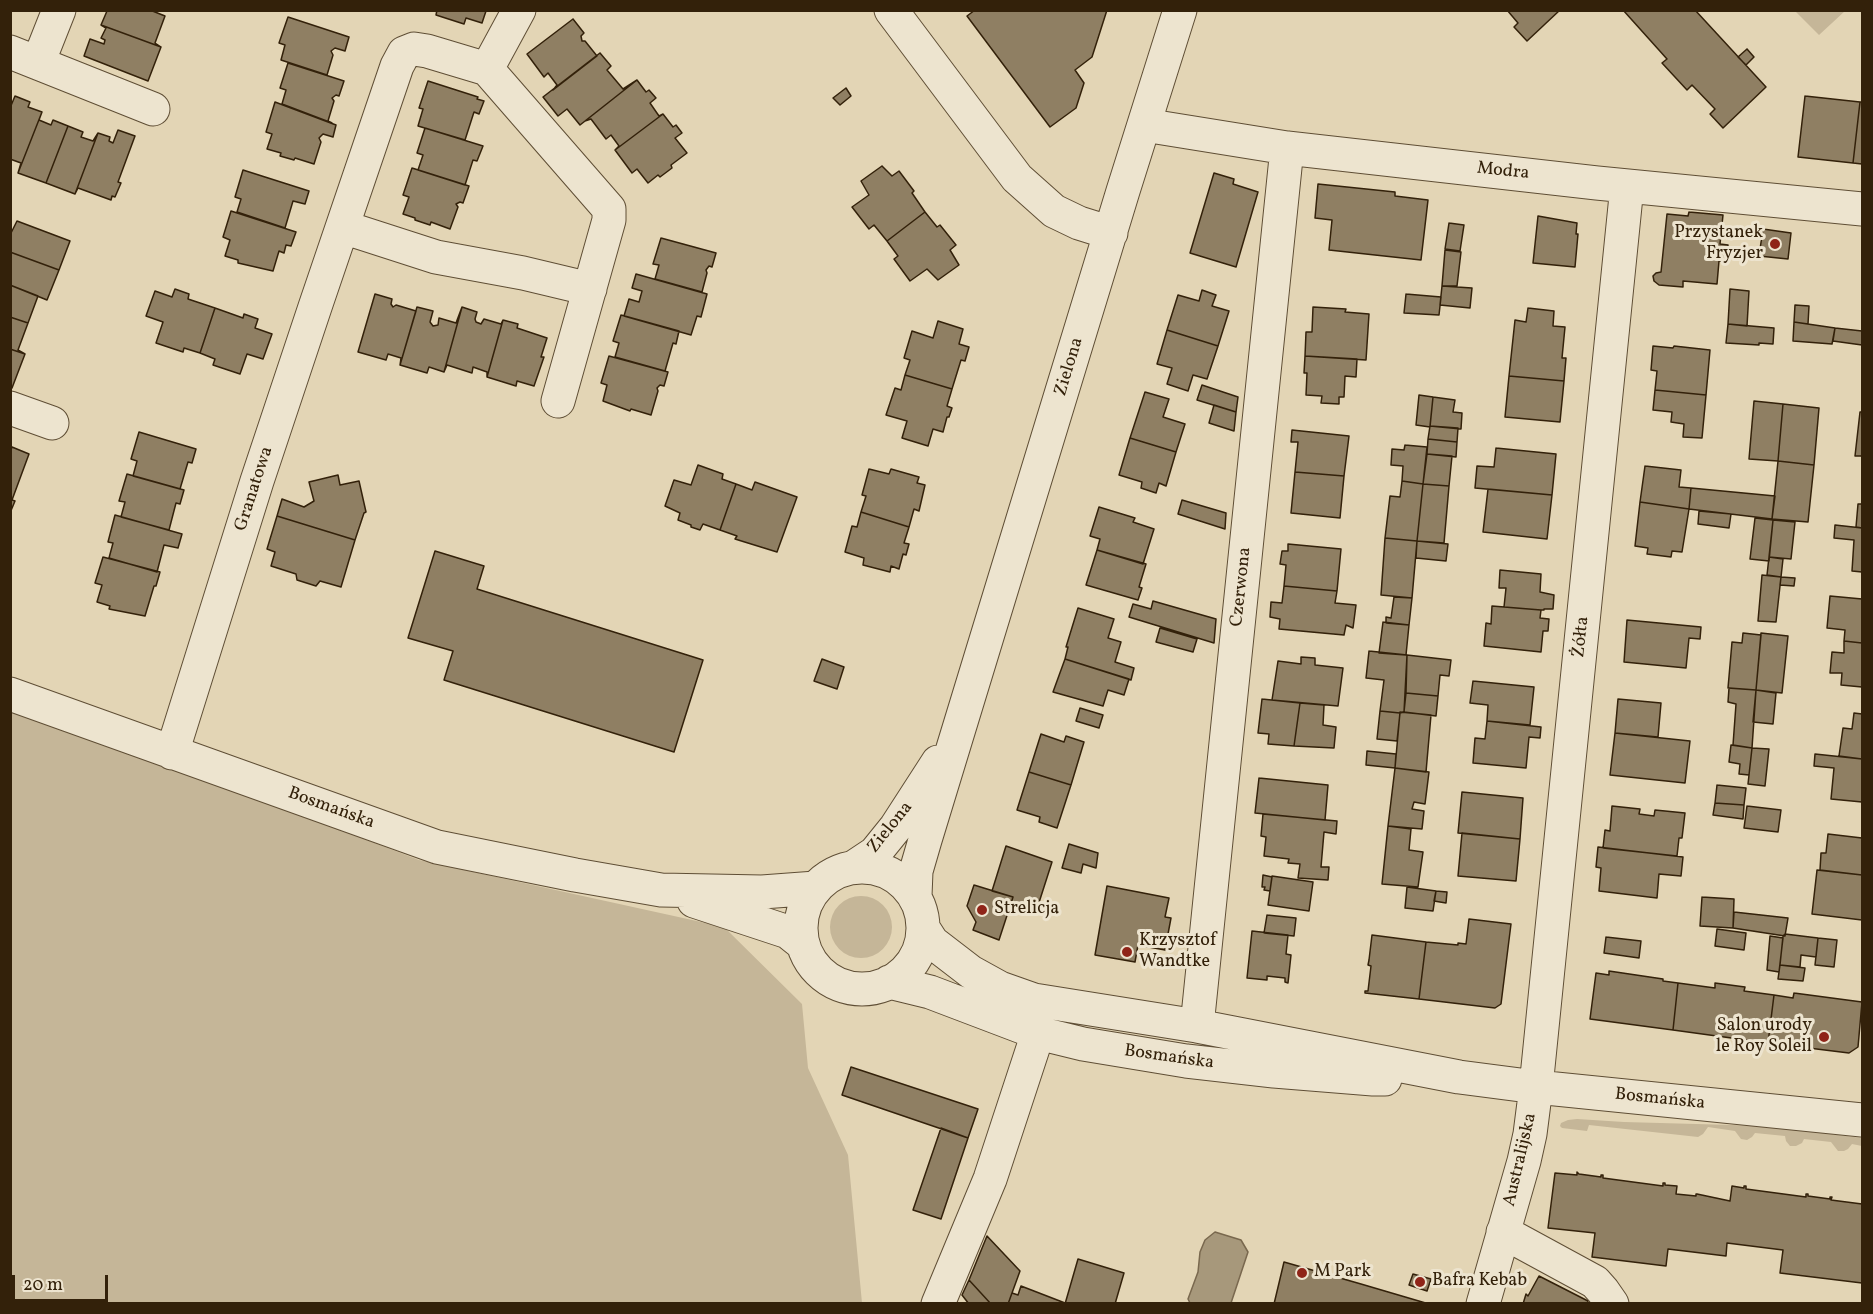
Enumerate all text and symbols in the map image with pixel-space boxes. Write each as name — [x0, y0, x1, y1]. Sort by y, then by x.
street label: Modra — [1476, 159, 1530, 185]
place label: Przystanek Fryzjer — [1674, 223, 1763, 266]
marker: Przystanek Fryzjer — [1768, 237, 1782, 251]
street label: Zielona — [1051, 335, 1089, 399]
street label: Granatowa — [231, 444, 279, 534]
street label: Czerwona — [1227, 546, 1257, 628]
street label: Żółta — [1569, 615, 1595, 659]
street label: Bosmańska — [285, 783, 377, 835]
street label: Zielona — [864, 798, 918, 858]
place label: Strelicja — [994, 899, 1059, 921]
marker: Strelicja — [975, 903, 989, 917]
place label: Krzysztof Wandtke — [1139, 931, 1216, 974]
marker: Krzysztof Wandtke — [1120, 945, 1134, 959]
place label: Salon urody le Roy Soleil — [1716, 1016, 1812, 1058]
marker: Salon urody le Roy Soleil — [1817, 1030, 1831, 1044]
street label: Bosmańska — [1123, 1041, 1215, 1075]
street label: Bosmańska — [1614, 1085, 1706, 1115]
street label: Australijska — [1500, 1111, 1542, 1209]
place label: M Park — [1314, 1262, 1371, 1284]
scale bar — [15, 1263, 111, 1301]
marker: M Park — [1295, 1266, 1309, 1280]
place label: Bafra Kebab — [1432, 1271, 1527, 1293]
text: 20 m — [23, 1273, 63, 1298]
marker: Bafra Kebab — [1413, 1275, 1427, 1289]

